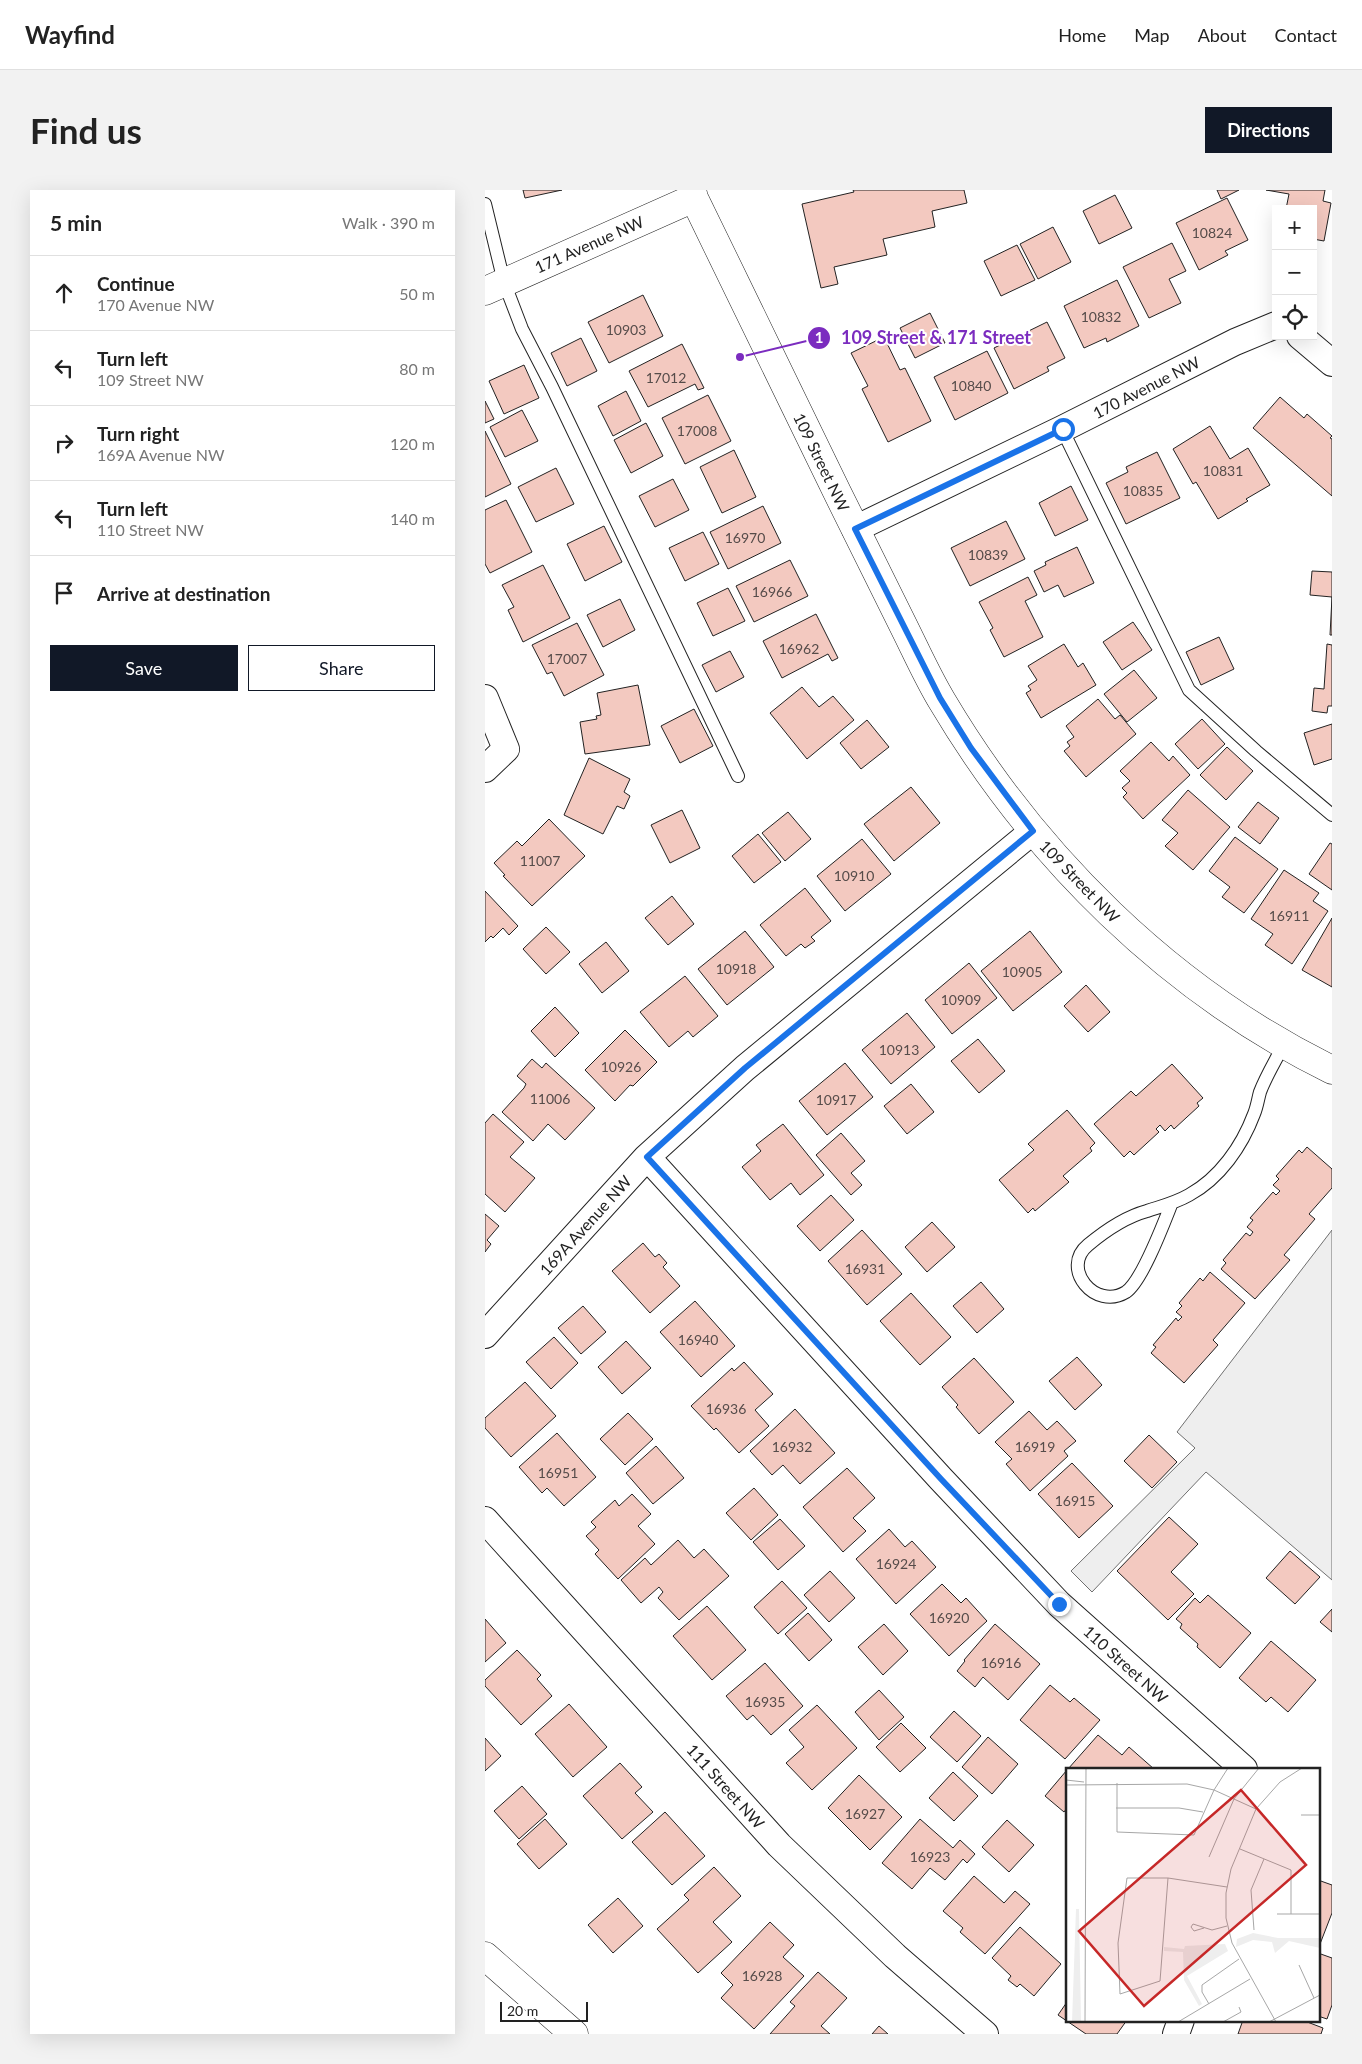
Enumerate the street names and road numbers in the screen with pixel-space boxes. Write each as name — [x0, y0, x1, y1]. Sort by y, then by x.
street label: 171 Avenue NW — [532, 211, 647, 277]
street label: 170 Avenue NW — [1089, 352, 1203, 422]
street label: 109 Street NW — [790, 410, 854, 515]
street label: 109 Street NW — [1036, 836, 1124, 926]
street label: 169A Avenue NW — [535, 1171, 635, 1279]
street label: 110 Street NW — [1080, 1621, 1172, 1707]
street label: 111 Street NW — [683, 1740, 769, 1832]

